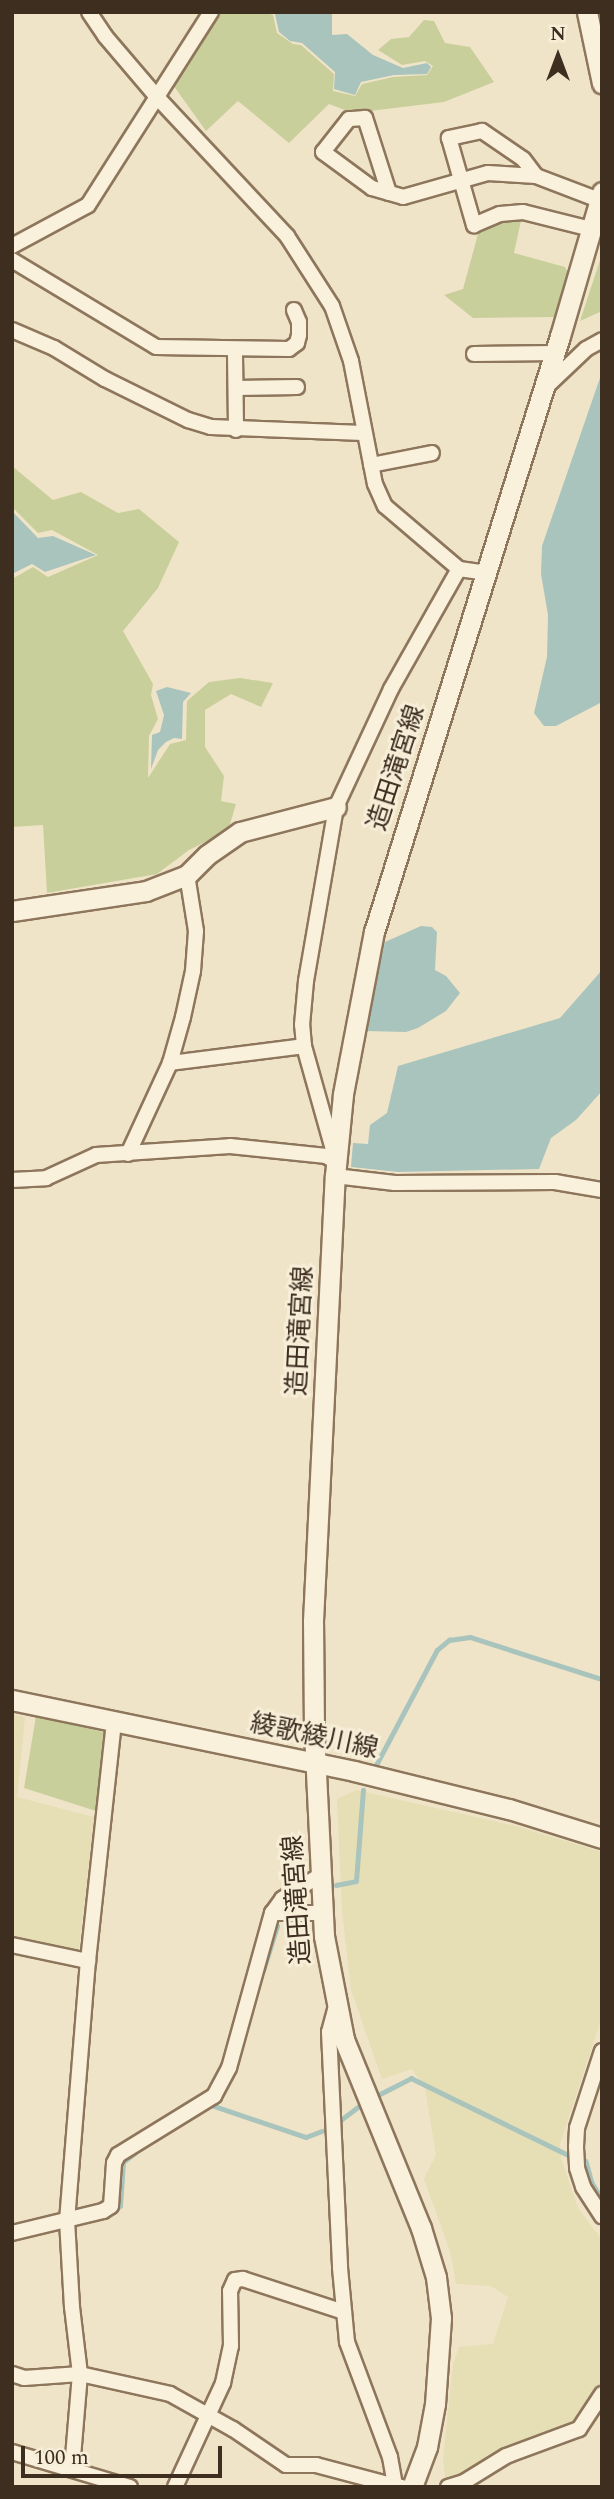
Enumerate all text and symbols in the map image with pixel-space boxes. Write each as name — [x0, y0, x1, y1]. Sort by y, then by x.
text: N — [550, 20, 566, 49]
north arrow — [523, 21, 593, 91]
street label: 造田滝宮線 — [362, 701, 432, 835]
street label: 造田滝宮線 — [282, 1265, 320, 1397]
street label: 綾歌綾川線 — [247, 1708, 381, 1766]
street label: 造田滝宮線 — [278, 1834, 318, 1966]
scale bar — [24, 2432, 226, 2476]
text: 100 m — [34, 2442, 89, 2474]

